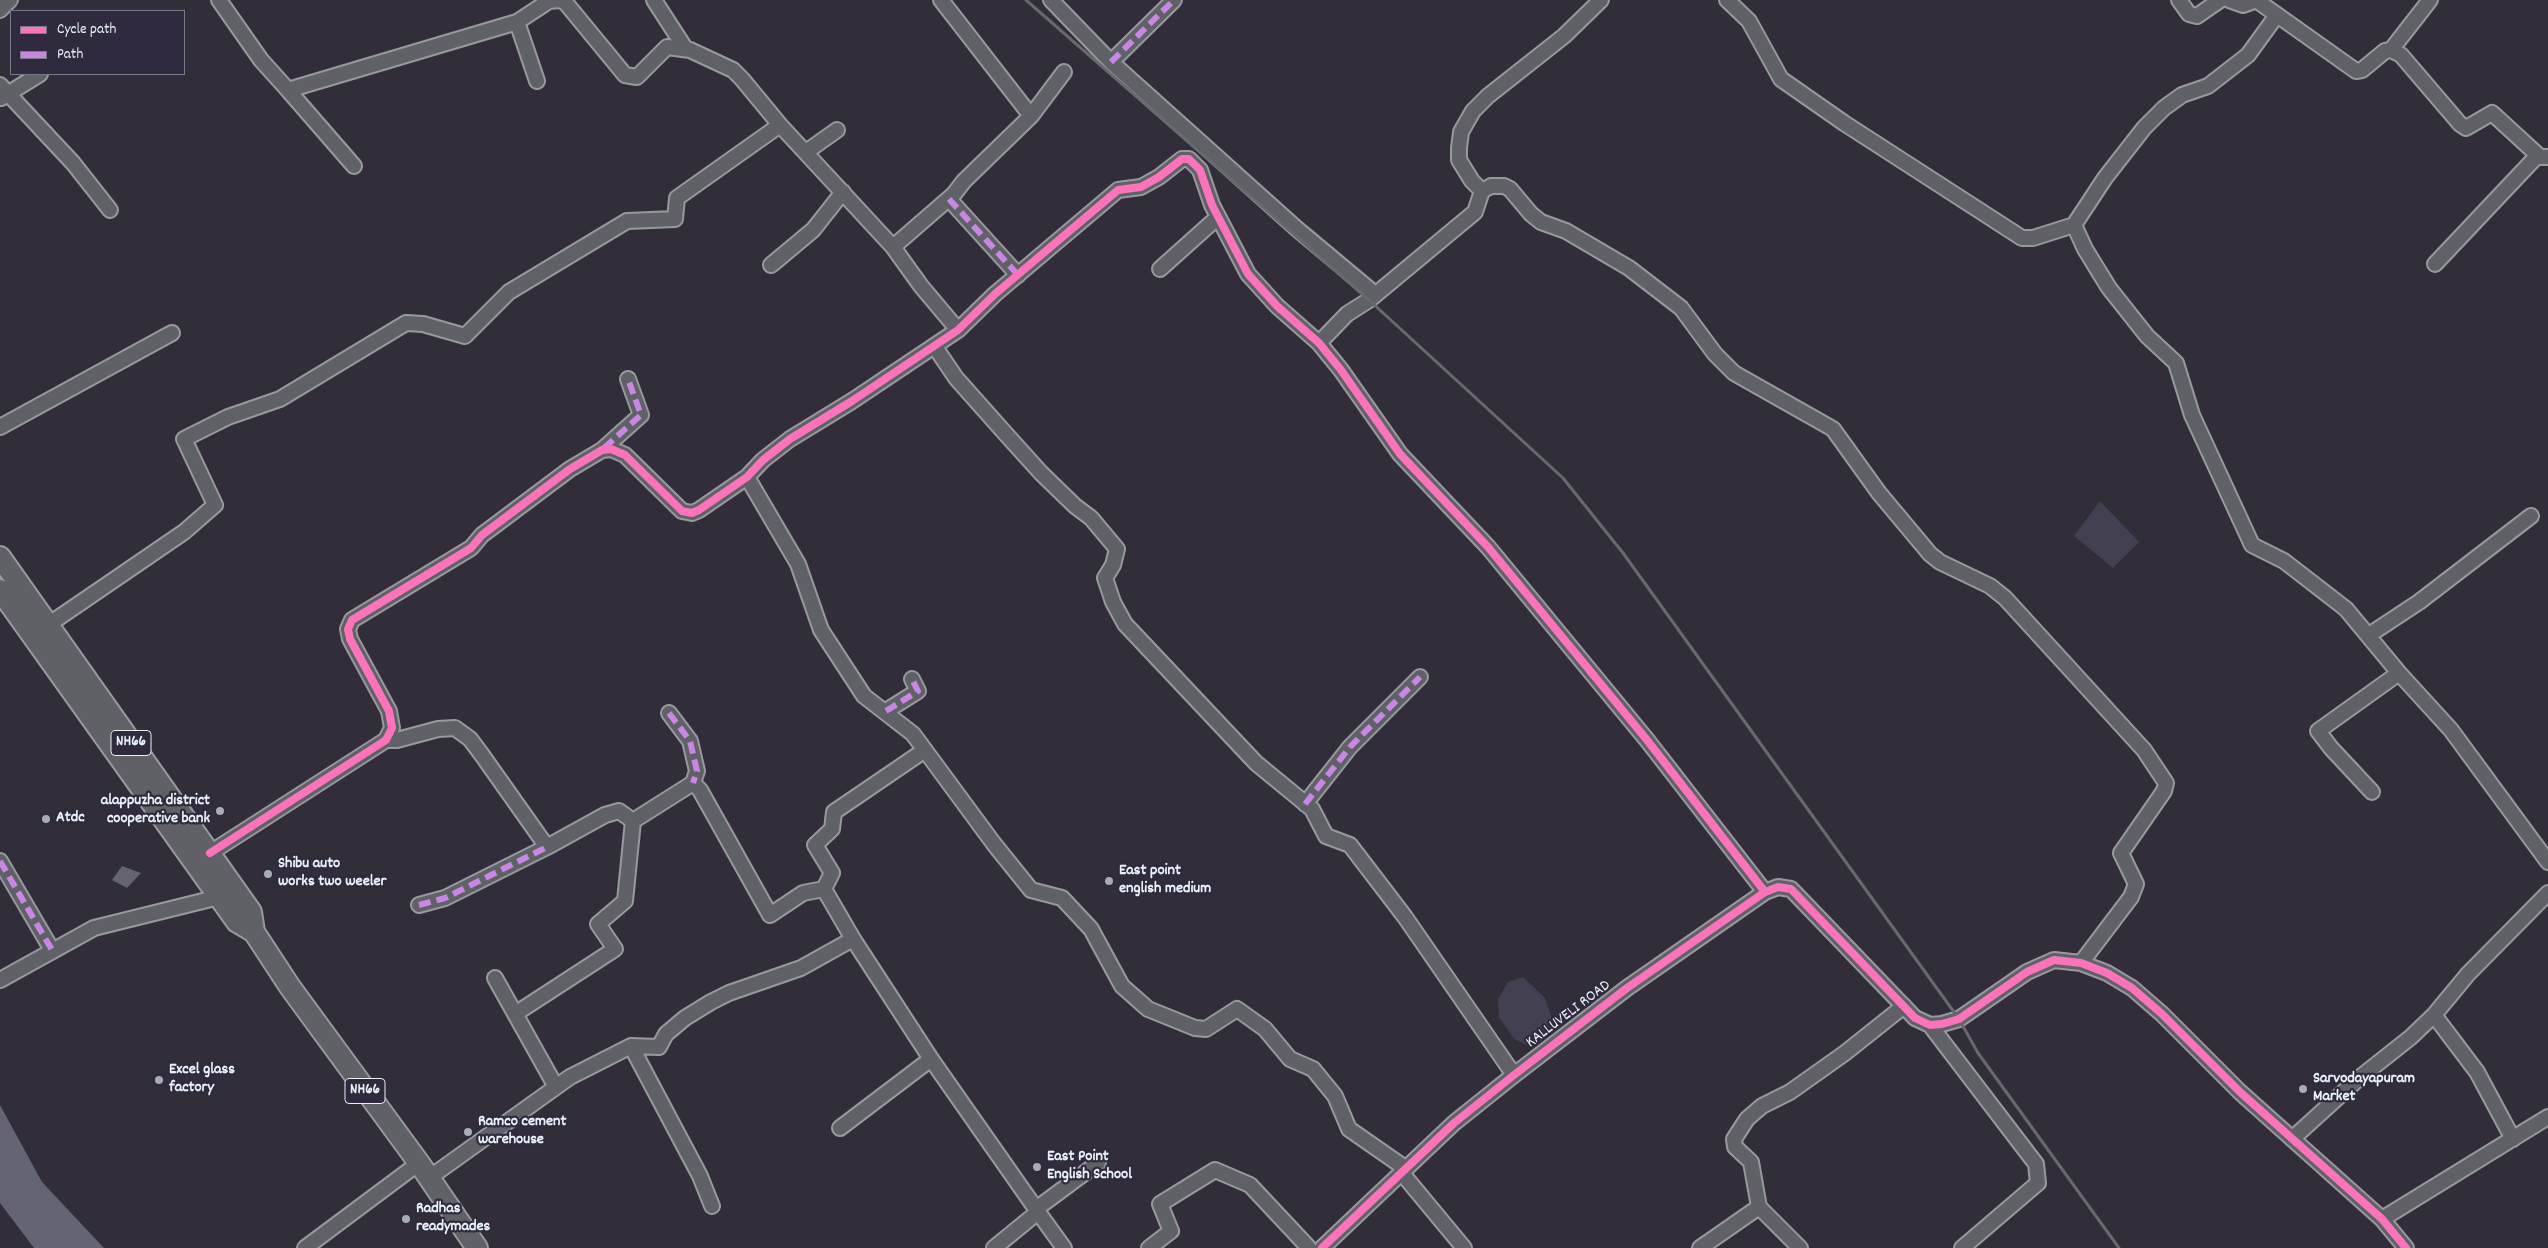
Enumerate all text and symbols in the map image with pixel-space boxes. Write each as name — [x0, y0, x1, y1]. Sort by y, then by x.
legend — [10, 10, 185, 75]
text: Cycle path — [57, 19, 116, 41]
text: Path — [57, 44, 83, 66]
road number: NH66 — [111, 730, 151, 756]
place label: alappuzha district cooperative bank — [101, 792, 210, 830]
marker: alappuzha district cooperative bank — [214, 805, 226, 817]
place label: Atdc — [56, 809, 85, 829]
marker: Atdc — [40, 813, 52, 825]
place label: Shibu auto works two weeler — [278, 855, 386, 893]
place label: East point english medium — [1119, 862, 1211, 900]
marker: Shibu auto works two weeler — [262, 868, 274, 880]
marker: East point english medium — [1103, 875, 1115, 887]
street label: KALLUVELI ROAD — [1523, 977, 1615, 1053]
place label: Excel glass factory — [169, 1061, 235, 1099]
place label: Sarvodayapuram Market — [2313, 1070, 2415, 1108]
marker: Excel glass factory — [153, 1074, 165, 1086]
road number: NH66 — [345, 1078, 385, 1104]
marker: Sarvodayapuram Market — [2297, 1083, 2309, 1095]
place label: Ramco cement warehouse — [478, 1113, 566, 1151]
marker: Ramco cement warehouse — [462, 1126, 474, 1138]
place label: East Point English School — [1047, 1148, 1132, 1186]
marker: East Point English School — [1031, 1161, 1043, 1173]
place label: Radhas readymades — [416, 1200, 490, 1238]
marker: Radhas readymades — [400, 1213, 412, 1225]

